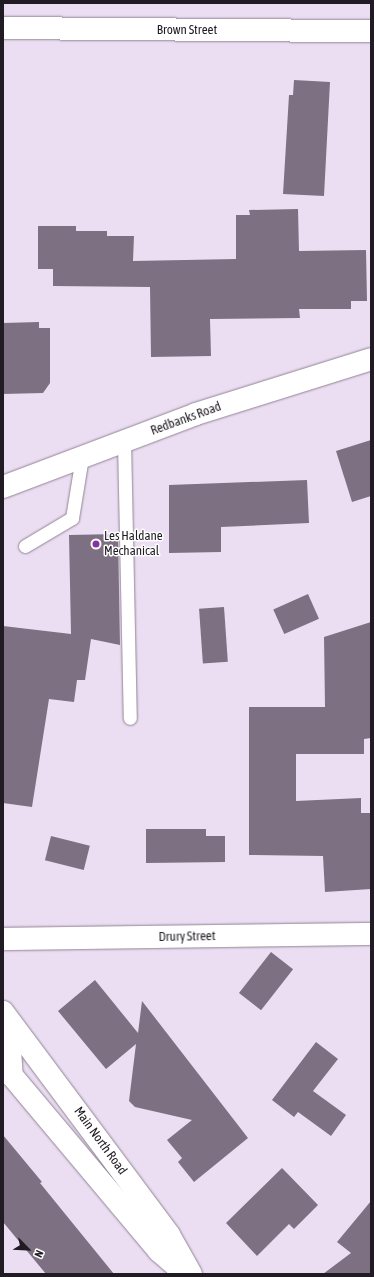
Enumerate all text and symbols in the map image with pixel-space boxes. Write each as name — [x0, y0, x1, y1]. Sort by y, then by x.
street label: Brown Street — [157, 22, 217, 38]
street label: Redbanks Road — [149, 399, 223, 439]
place label: Les Haldane Mechanical — [104, 529, 163, 560]
marker: Les Haldane Mechanical — [91, 539, 101, 549]
street label: Drury Street — [158, 929, 216, 945]
street label: Main North Road — [70, 1104, 130, 1178]
north arrow — [8, 1229, 48, 1269]
text: N — [32, 1248, 46, 1259]

